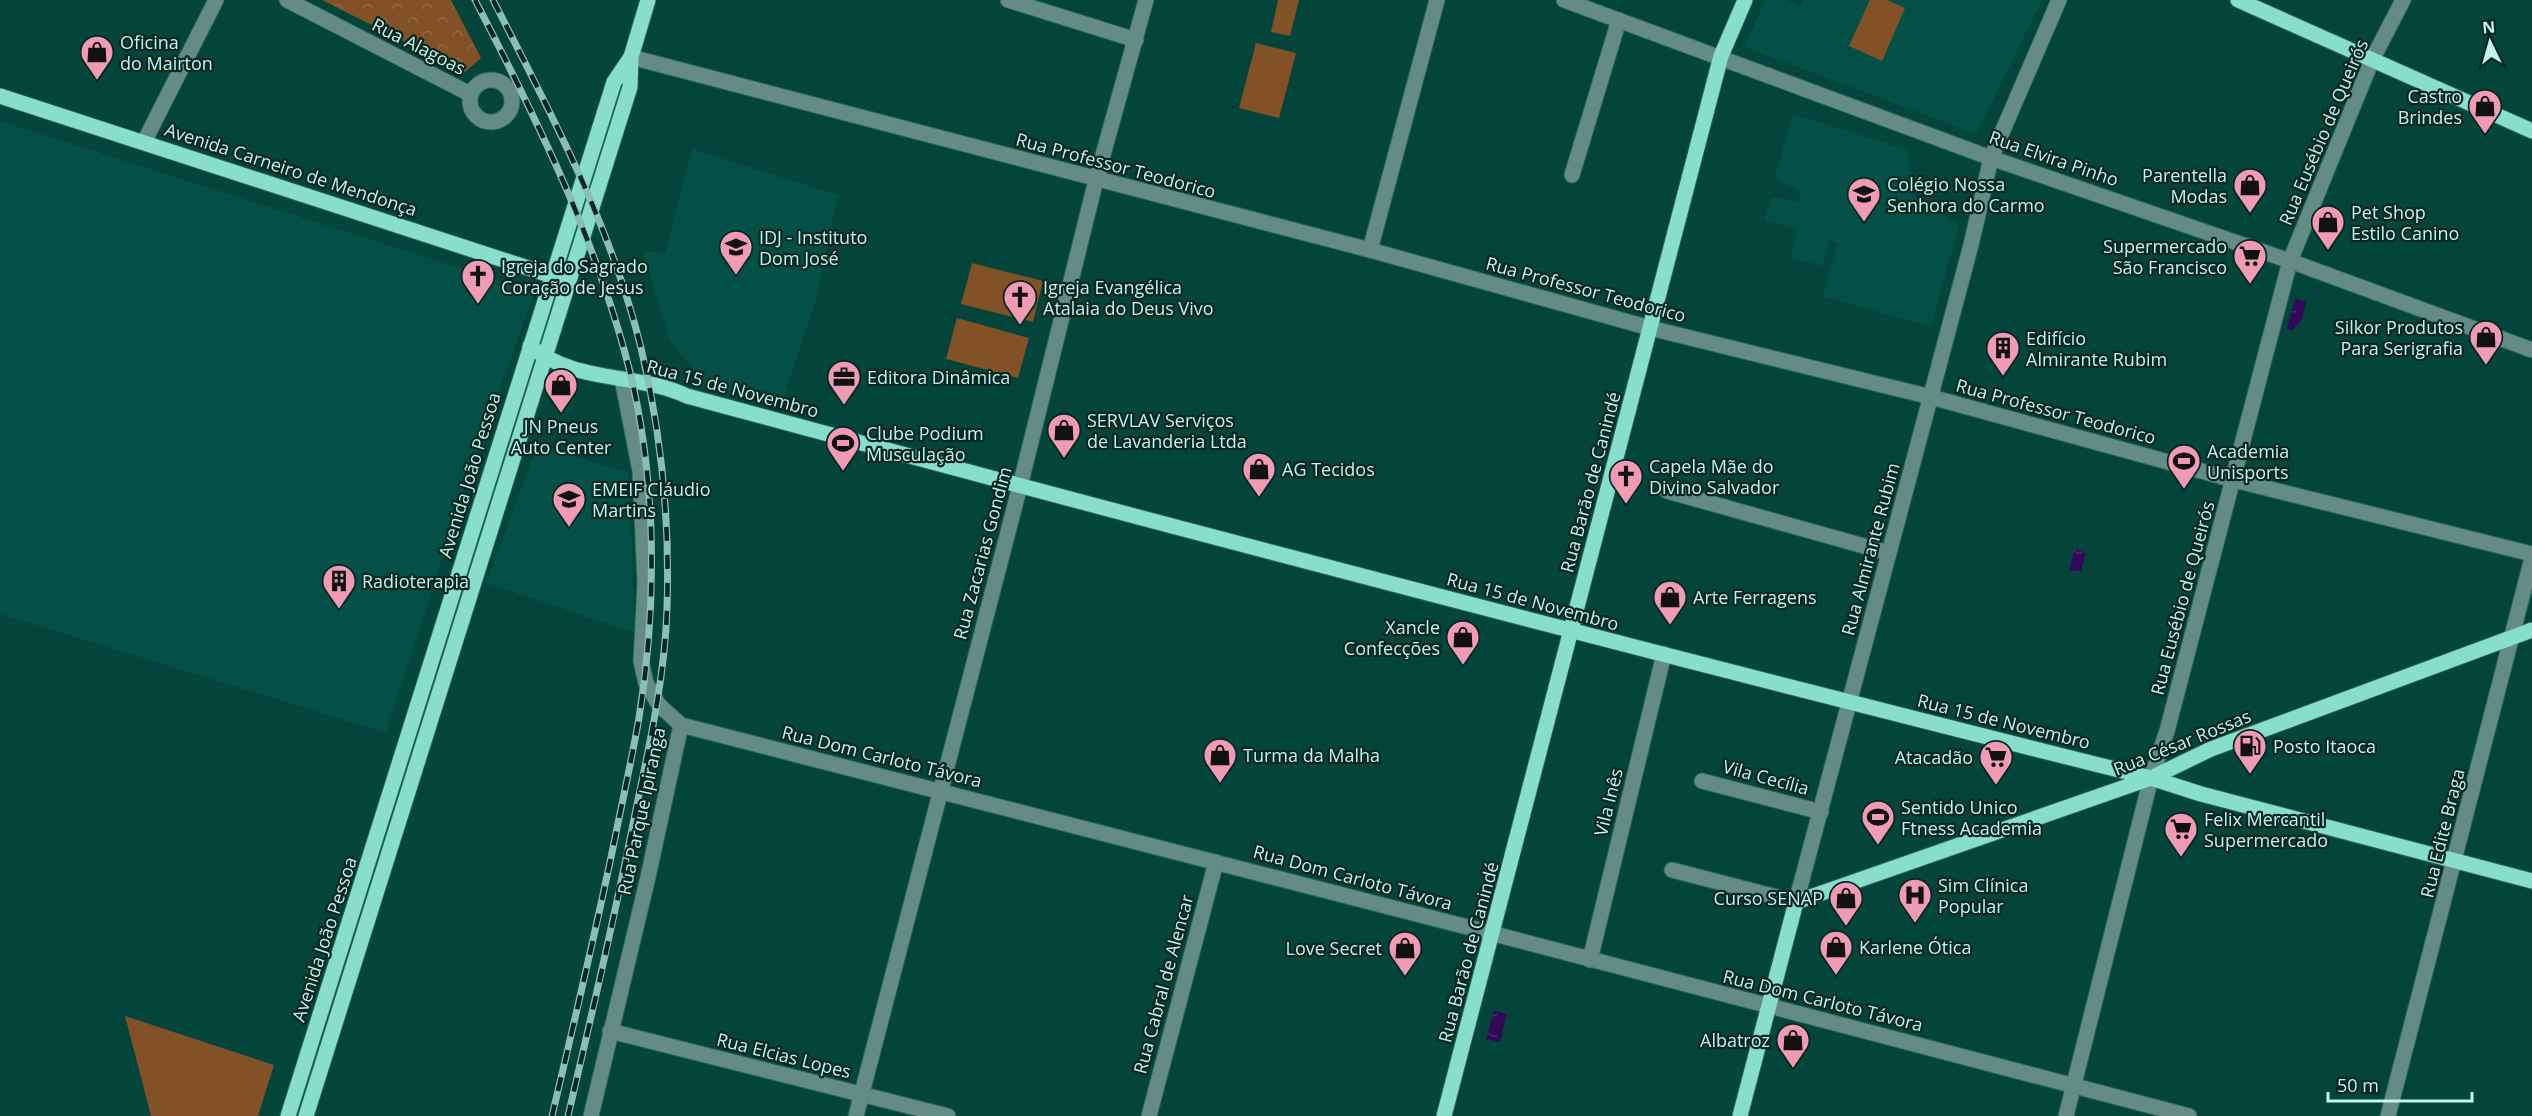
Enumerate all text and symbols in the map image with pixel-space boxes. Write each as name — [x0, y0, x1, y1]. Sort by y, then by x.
street label: Rua Alagoas — [368, 12, 470, 80]
north arrow — [2460, 12, 2520, 72]
text: N — [2481, 16, 2496, 39]
place label: Oficina do Mairton — [120, 30, 213, 75]
shop icon: Oficina do Mairton — [79, 34, 115, 81]
street label: Rua Eusébio de Queirós — [2273, 35, 2373, 229]
place label: Castro Brindes — [2398, 84, 2462, 129]
shop icon: Castro Brindes — [2467, 88, 2503, 135]
street label: Avenida Carneiro de Mendonça — [162, 117, 420, 221]
street label: Rua Elvira Pinho — [1986, 125, 2122, 191]
street label: Rua Professor Teodorico — [1013, 127, 1219, 203]
place label: Parentella Modas — [2142, 163, 2227, 208]
shop icon: Parentella Modas — [2232, 167, 2268, 214]
place label: Colégio Nossa Senhora do Carmo — [1887, 172, 2045, 217]
school or university icon: Colégio Nossa Senhora do Carmo — [1846, 176, 1882, 223]
place label: Pet Shop Estilo Canino — [2351, 200, 2459, 245]
shop icon: Pet Shop Estilo Canino — [2310, 204, 2346, 251]
place label: IDJ - Instituto Dom José — [759, 225, 867, 270]
school or university icon: IDJ - Instituto Dom José — [718, 229, 754, 276]
place label: Supermercado São Francisco — [2103, 234, 2227, 279]
supermarket icon: Supermercado São Francisco — [2232, 238, 2268, 285]
street label: Rua Professor Teodorico — [1483, 251, 1689, 327]
place label: Igreja do Sagrado Coração de Jesus — [501, 254, 648, 299]
church icon: Igreja do Sagrado Coração de Jesus — [460, 258, 496, 305]
place label: Igreja Evangélica Atalaia do Deus Vivo — [1043, 275, 1214, 320]
church icon: Igreja Evangélica Atalaia do Deus Vivo — [1002, 279, 1038, 326]
place label: Silkor Produtos Para Serigrafia — [2335, 315, 2463, 360]
shop icon: Silkor Produtos Para Serigrafia — [2468, 319, 2504, 366]
place label: Edifício Almirante Rubim — [2026, 326, 2167, 371]
building icon: Edifício Almirante Rubim — [1985, 330, 2021, 377]
street label: Rua 15 de Novembro — [644, 353, 822, 423]
office icon: Editora Dinâmica — [826, 359, 862, 406]
place label: Editora Dinâmica — [867, 365, 1010, 389]
shop icon: JN Pneus Auto Center — [543, 367, 579, 414]
street label: Rua Professor Teodorico — [1953, 373, 2159, 449]
street label: Avenida João Pessoa — [432, 389, 506, 561]
street label: Rua Barão de Canindé — [1554, 389, 1626, 575]
place label: SERVLAV Serviços de Lavanderia Ltda — [1087, 408, 1247, 453]
shop icon: SERVLAV Serviços de Lavanderia Ltda — [1046, 412, 1082, 459]
place label: JN Pneus Auto Center — [511, 414, 612, 459]
place label: Clube Podium Musculação — [866, 421, 984, 466]
sports icon: Clube Podium Musculação — [825, 425, 861, 472]
place label: Academia Unisports — [2207, 439, 2289, 484]
sports icon: Academia Unisports — [2166, 443, 2202, 490]
shop icon: AG Tecidos — [1241, 451, 1277, 498]
place label: Capela Mãe do Divino Salvador — [1649, 454, 1780, 499]
place label: AG Tecidos — [1282, 457, 1375, 481]
church icon: Capela Mãe do Divino Salvador — [1608, 458, 1644, 505]
street label: Rua Almirante Rubim — [1835, 460, 1905, 638]
street label: Rua Zacarias Gondim — [947, 464, 1017, 642]
place label: EMEIF Cláudio Martins — [592, 477, 711, 522]
school or university icon: EMEIF Cláudio Martins — [551, 481, 587, 528]
street label: Rua Eusébio de Queirós — [2145, 498, 2219, 698]
building icon: Radioterapia — [321, 563, 357, 610]
street label: Rua 15 de Novembro — [1444, 566, 1622, 636]
place label: Radioterapia — [362, 569, 469, 593]
shop icon: Arte Ferragens — [1652, 579, 1688, 626]
place label: Arte Ferragens — [1693, 585, 1817, 609]
place label: Xancle Confecções — [1344, 615, 1440, 660]
shop icon: Xancle Confecções — [1445, 619, 1481, 666]
street label: Rua 15 de Novembro — [1915, 688, 2093, 754]
street label: Rua César Rossas — [2110, 703, 2254, 781]
street label: Rua Dom Carloto Távora — [780, 720, 984, 792]
street label: Rua Parque Ipiranga — [612, 725, 670, 897]
fuel station icon: Posto Itaoca — [2232, 728, 2268, 775]
place label: Posto Itaoca — [2273, 734, 2376, 758]
shop icon: Turma da Malha — [1202, 737, 1238, 784]
supermarket icon: Atacadão — [1978, 739, 2014, 786]
place label: Turma da Malha — [1243, 743, 1380, 767]
place label: Atacadão — [1895, 745, 1973, 769]
street label: Vila Cecília — [1720, 754, 1812, 800]
street label: Vila Inês — [1588, 766, 1628, 838]
street label: Rua Edite Braga — [2414, 766, 2470, 900]
place label: Sentido Unico Ftness Academia — [1901, 795, 2042, 840]
sports icon: Sentido Unico Ftness Academia — [1860, 799, 1896, 846]
place label: Felix Mercantil Supermercado — [2204, 807, 2328, 852]
supermarket icon: Felix Mercantil Supermercado — [2163, 811, 2199, 858]
street label: Rua Dom Carloto Távora — [1251, 839, 1455, 915]
street label: Avenida João Pessoa — [286, 854, 362, 1024]
street label: Rua Barão de Canindé — [1432, 859, 1504, 1045]
place label: Sim Clínica Popular — [1938, 873, 2028, 918]
hospital icon: Sim Clínica Popular — [1897, 877, 1933, 924]
shop icon: Curso SENAP — [1828, 880, 1864, 927]
place label: Curso SENAP — [1714, 886, 1823, 910]
street label: Rua Cabral de Alencar — [1128, 891, 1199, 1076]
shop icon: Karlene Ótica — [1818, 929, 1854, 976]
shop icon: Love Secret — [1387, 930, 1423, 977]
place label: Karlene Ótica — [1859, 935, 1971, 959]
place label: Love Secret — [1286, 936, 1382, 960]
street label: Rua Dom Carloto Távora — [1721, 964, 1925, 1036]
shop icon: Albatroz — [1775, 1022, 1811, 1069]
street label: Rua Elcias Lopes — [714, 1027, 854, 1083]
place label: Albatroz — [1700, 1028, 1770, 1052]
scale bar — [2328, 1065, 2472, 1103]
text: 50 m — [2337, 1073, 2379, 1097]

